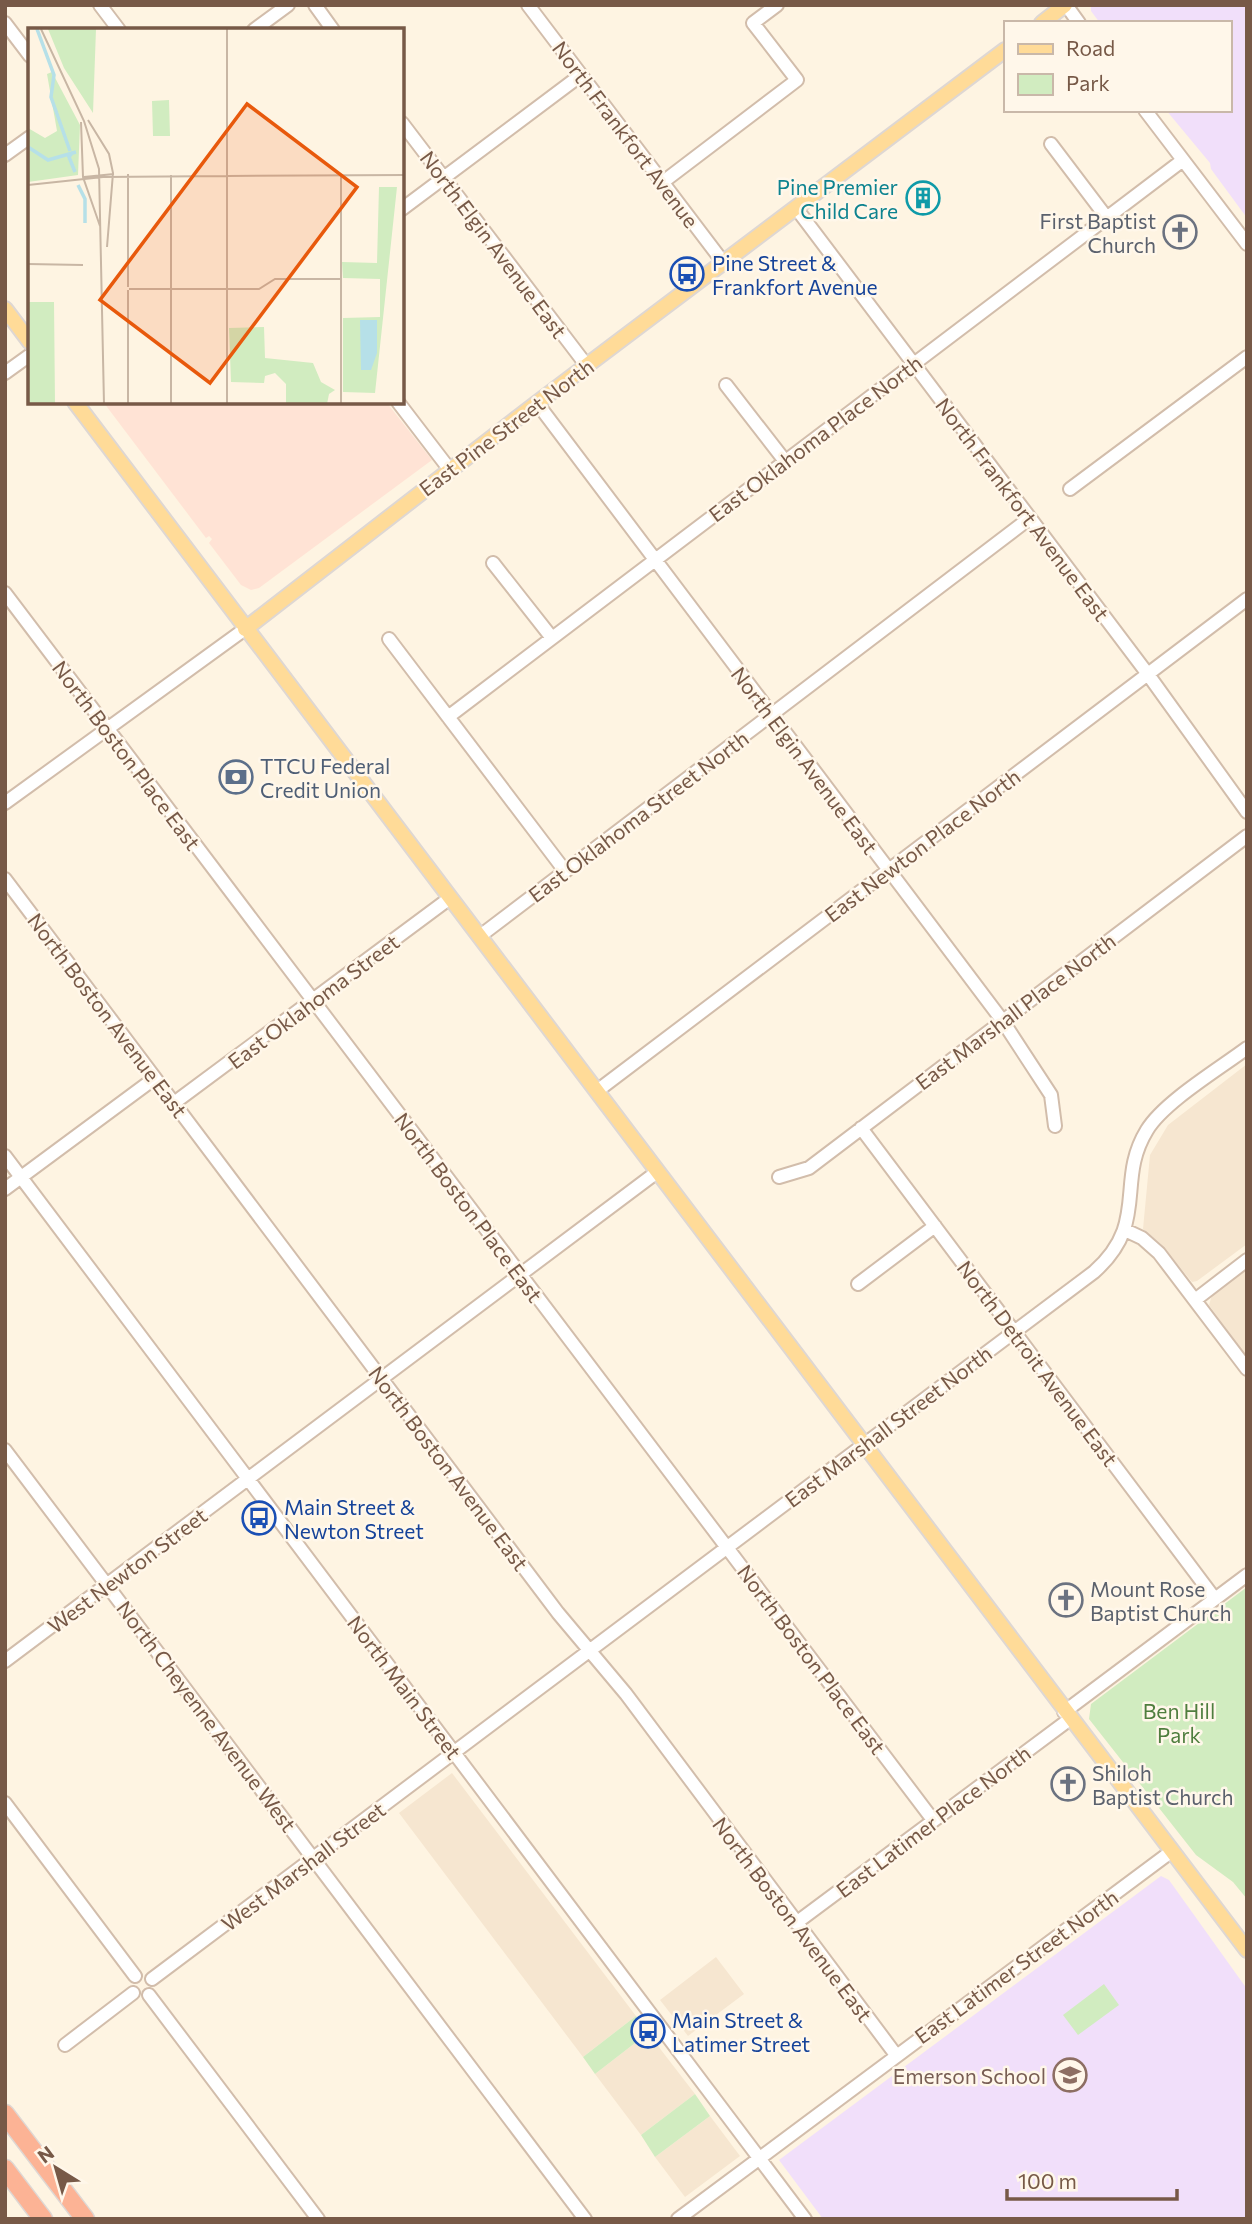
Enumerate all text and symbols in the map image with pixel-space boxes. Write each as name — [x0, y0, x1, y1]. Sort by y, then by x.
legend — [1004, 21, 1231, 112]
inset map — [28, 28, 404, 404]
text: Road — [1066, 35, 1115, 60]
street label: North Frankfort Avenue — [548, 36, 704, 232]
text: Park — [1066, 70, 1110, 95]
street label: North Elgin Avenue East — [416, 146, 572, 342]
place label: Pine Premier Child Care — [777, 174, 898, 223]
building icon: Pine Premier Child Care — [904, 179, 942, 217]
place label: First Baptist Church — [1039, 208, 1156, 257]
church icon: First Baptist Church — [1161, 213, 1199, 251]
place label: Pine Street & Frankfort Avenue — [712, 250, 878, 299]
bus stop icon: Pine Street & Frankfort Avenue — [668, 255, 706, 293]
street label: East Oklahoma Place North — [703, 350, 927, 526]
street label: East Pine Street North — [414, 353, 598, 501]
street label: North Frankfort Avenue East — [931, 393, 1115, 625]
street label: North Boston Place East — [48, 655, 206, 855]
street label: North Elgin Avenue East — [727, 662, 883, 858]
street label: East Oklahoma Street North — [523, 725, 753, 907]
place label: TTCU Federal Credit Union — [260, 753, 390, 802]
bank icon: TTCU Federal Credit Union — [217, 758, 255, 796]
street label: East Newton Place North — [819, 763, 1025, 927]
street label: North Boston Avenue East — [23, 908, 193, 1122]
street label: East Marshall Place North — [910, 928, 1120, 1094]
street label: East Oklahoma Street — [223, 929, 403, 1073]
street label: North Boston Place East — [390, 1107, 548, 1307]
street label: North Detroit Avenue East — [953, 1255, 1123, 1471]
street label: East Marshall Street North — [780, 1340, 996, 1512]
street label: North Boston Avenue East — [364, 1361, 534, 1575]
place label: Main Street & Newton Street — [284, 1494, 424, 1543]
bus stop icon: Main Street & Newton Street — [240, 1499, 278, 1537]
street label: West Newton Street — [42, 1502, 212, 1638]
street label: North Boston Place East — [733, 1559, 891, 1759]
place label: Mount Rose Baptist Church — [1090, 1576, 1232, 1625]
church icon: Mount Rose Baptist Church — [1047, 1581, 1085, 1619]
street label: North Cheyenne Avenue West — [112, 1596, 302, 1836]
street label: North Main Street — [343, 1610, 467, 1764]
park label: Ben Hill Park — [1143, 1698, 1215, 1747]
street label: East Latimer Place North — [831, 1740, 1035, 1902]
place label: Shiloh Baptist Church — [1092, 1760, 1234, 1809]
church icon: Shiloh Baptist Church — [1049, 1765, 1087, 1803]
street label: West Marshall Street — [216, 1796, 390, 1936]
street label: North Boston Avenue East — [708, 1812, 878, 2026]
street label: East Latimer Street North — [909, 1884, 1123, 2048]
place label: Main Street & Latimer Street — [672, 2007, 810, 2056]
bus stop icon: Main Street & Latimer Street — [629, 2012, 667, 2050]
school or university icon: Emerson School — [1051, 2056, 1089, 2094]
place label: Emerson School — [893, 2063, 1046, 2088]
north arrow — [21, 2133, 91, 2203]
text: N — [33, 2141, 58, 2168]
scale bar — [1007, 2158, 1177, 2202]
text: 100 m — [1018, 2168, 1077, 2193]

